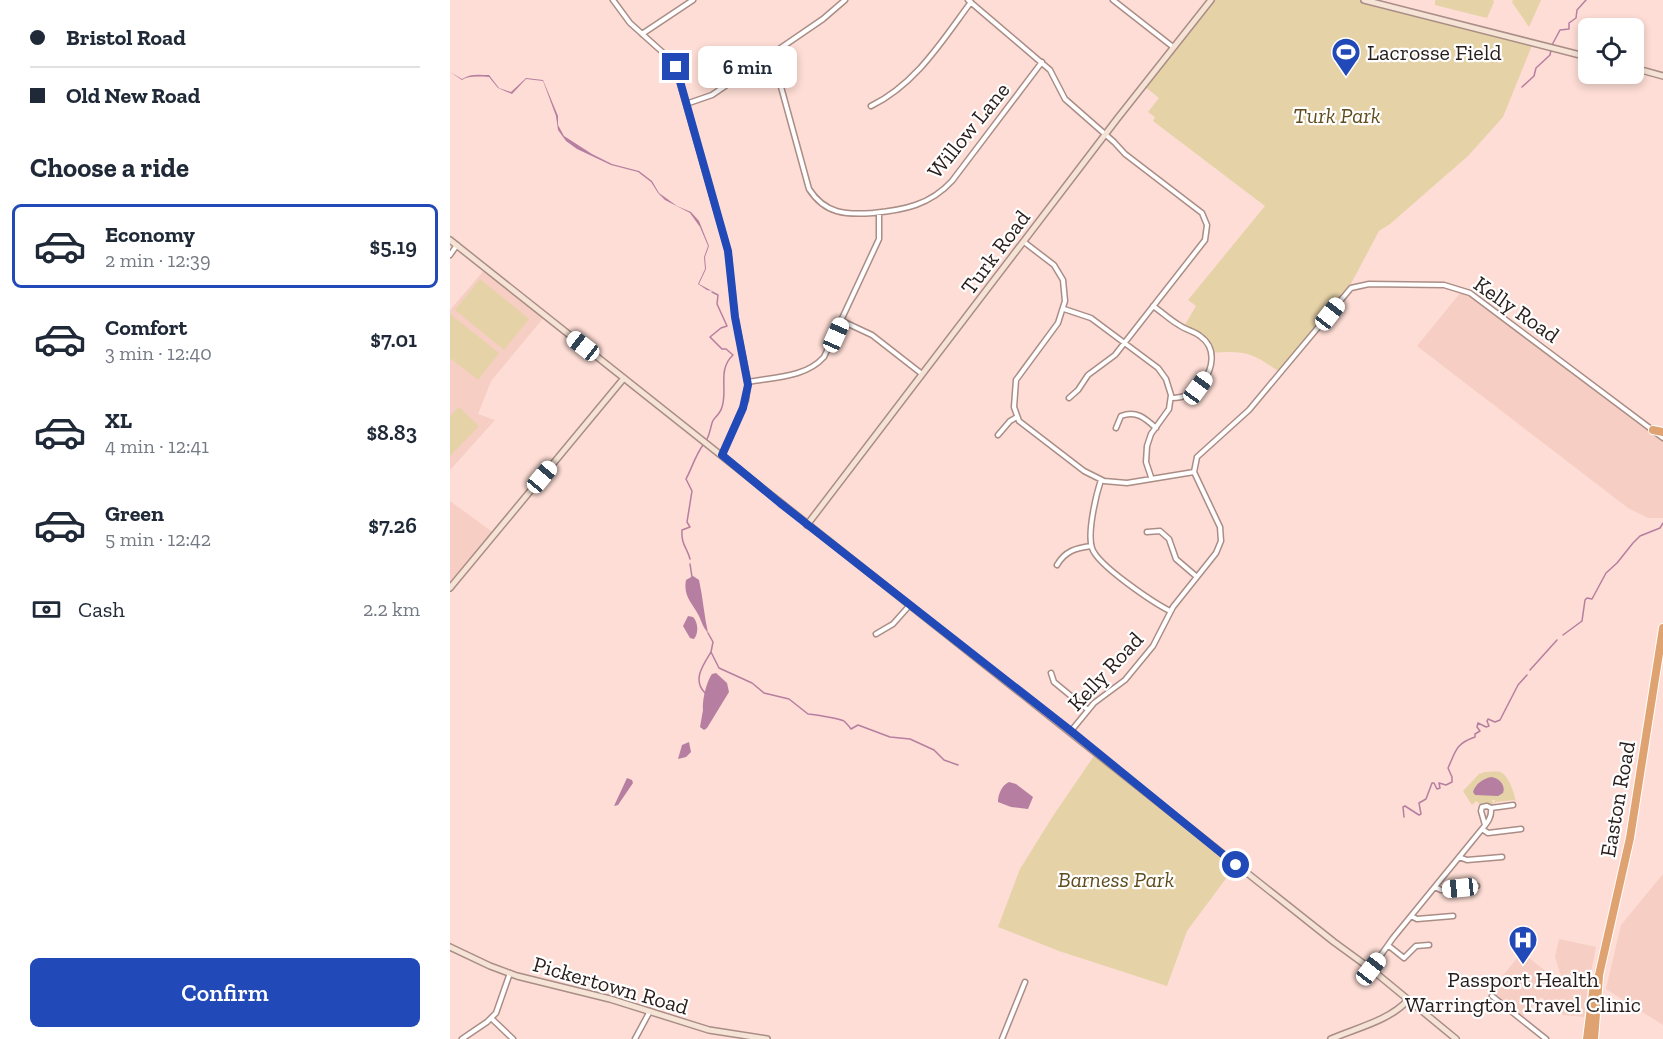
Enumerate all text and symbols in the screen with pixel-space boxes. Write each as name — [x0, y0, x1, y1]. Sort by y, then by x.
map controls — [1578, 18, 1644, 84]
button: locate — [1578, 18, 1644, 84]
text: Bristol Road — [66, 24, 186, 51]
sports icon: Lacrosse Field — [1330, 36, 1362, 78]
place label: Lacrosse Field — [1367, 39, 1502, 66]
callout: 6 min — [697, 46, 796, 88]
route end — [662, 53, 689, 80]
text: 6 min — [723, 55, 772, 79]
street label: Willow Lane — [921, 77, 1015, 184]
text: Old New Road — [66, 82, 200, 109]
park label: Turk Park — [1293, 102, 1381, 129]
text: Choose a ride — [30, 152, 189, 184]
street label: Turk Road — [955, 205, 1036, 300]
icon: car — [33, 219, 87, 273]
text: Economy — [105, 221, 195, 248]
text: $5.19 — [370, 233, 417, 260]
text: 2 min · 12:39 — [105, 248, 211, 272]
street label: Kelly Road — [1469, 270, 1565, 349]
car — [1312, 294, 1348, 334]
icon: car — [33, 312, 87, 366]
text: Comfort — [105, 314, 187, 341]
car — [820, 315, 852, 355]
text: $7.01 — [370, 326, 417, 353]
car — [563, 328, 603, 364]
text: 3 min · 12:40 — [105, 341, 212, 365]
car — [1180, 368, 1216, 408]
icon: car — [33, 405, 87, 459]
text: XL — [105, 407, 132, 434]
text: $8.83 — [366, 419, 417, 446]
text: 4 min · 12:41 — [105, 434, 209, 458]
car — [524, 457, 560, 497]
icon: car — [33, 498, 87, 552]
text: Green — [105, 500, 164, 527]
text: $7.26 — [368, 512, 417, 539]
text: 5 min · 12:42 — [105, 527, 211, 551]
icon: cash — [30, 593, 63, 626]
text: Cash — [78, 596, 125, 623]
text: 2.2 km — [363, 597, 420, 621]
street label: Kelly Road — [1062, 626, 1149, 717]
street label: Easton Road — [1594, 739, 1641, 859]
route start — [1222, 851, 1249, 878]
park label: Barness Park — [1058, 866, 1174, 893]
car — [1441, 877, 1479, 899]
hospital icon: Passport Health Warrington Travel Clinic — [1507, 924, 1539, 966]
car — [1353, 949, 1389, 989]
street label: Pickertown Road — [530, 950, 692, 1021]
button: Confirm — [30, 958, 420, 1027]
place label: Passport Health Warrington Travel Clinic — [1405, 966, 1641, 1018]

